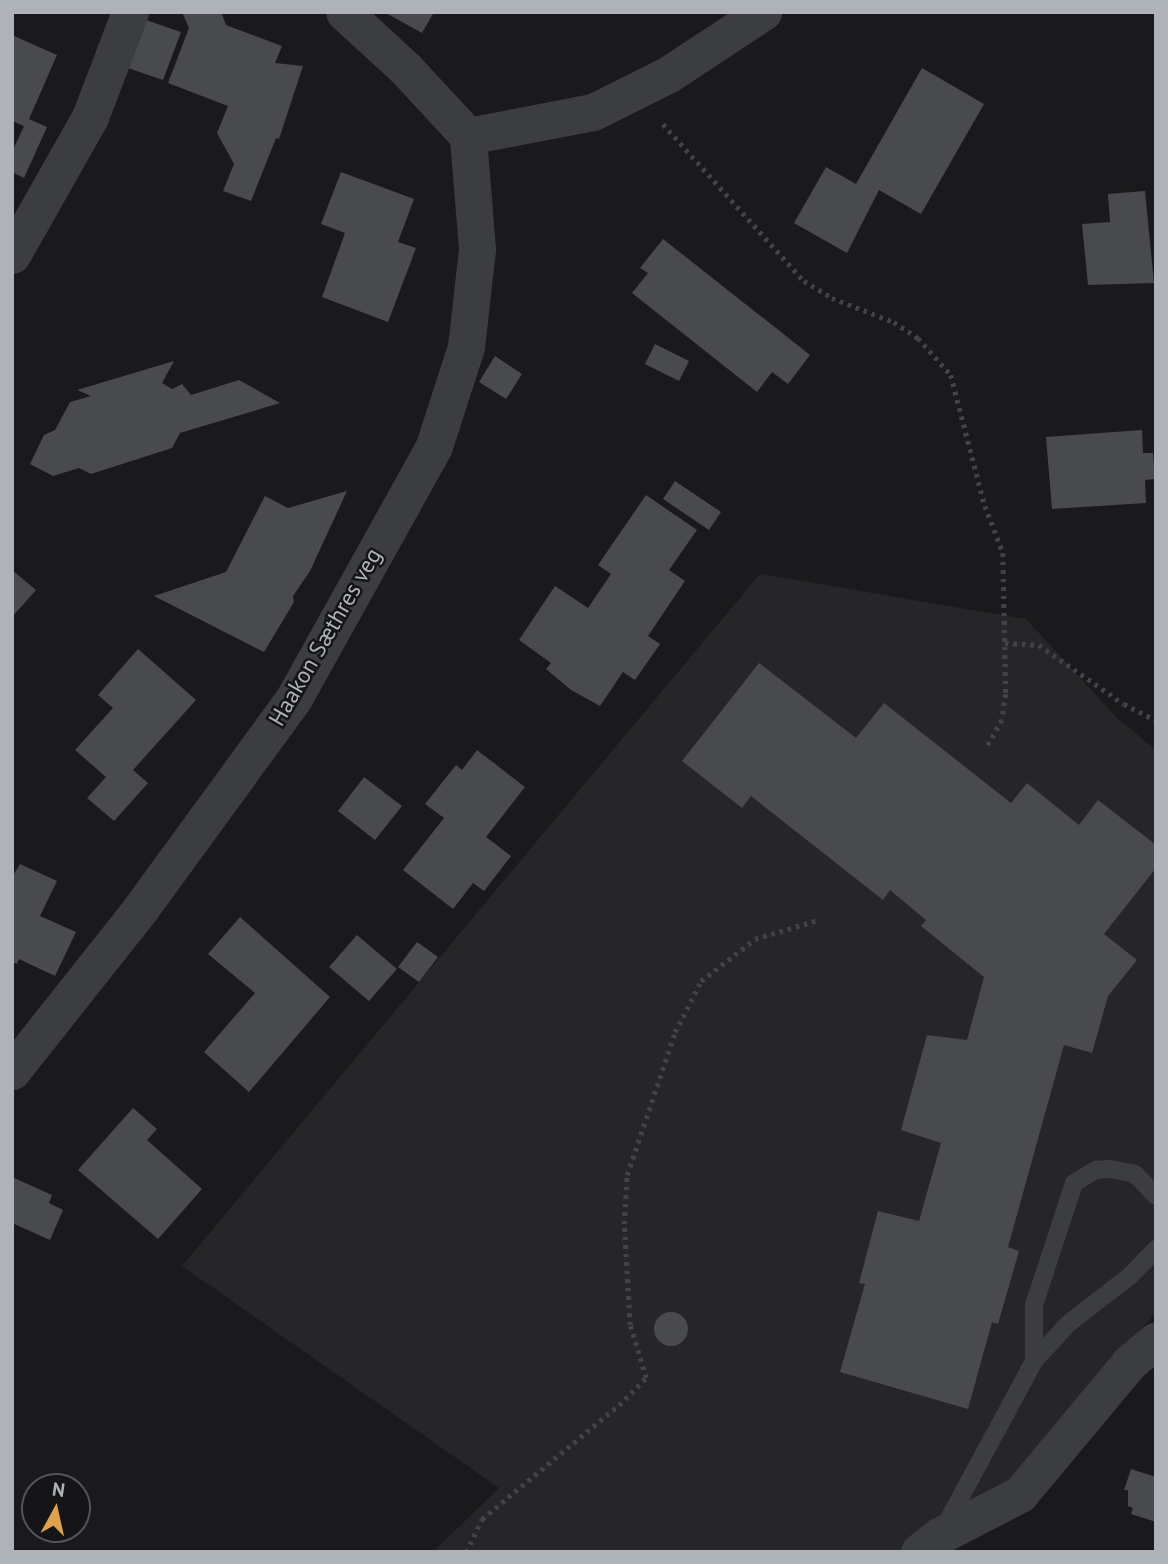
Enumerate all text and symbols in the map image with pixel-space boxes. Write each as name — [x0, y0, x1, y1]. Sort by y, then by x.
street label: Haakon Sæthres veg — [263, 543, 387, 731]
north arrow — [21, 1473, 91, 1543]
text: N — [51, 1476, 66, 1502]

